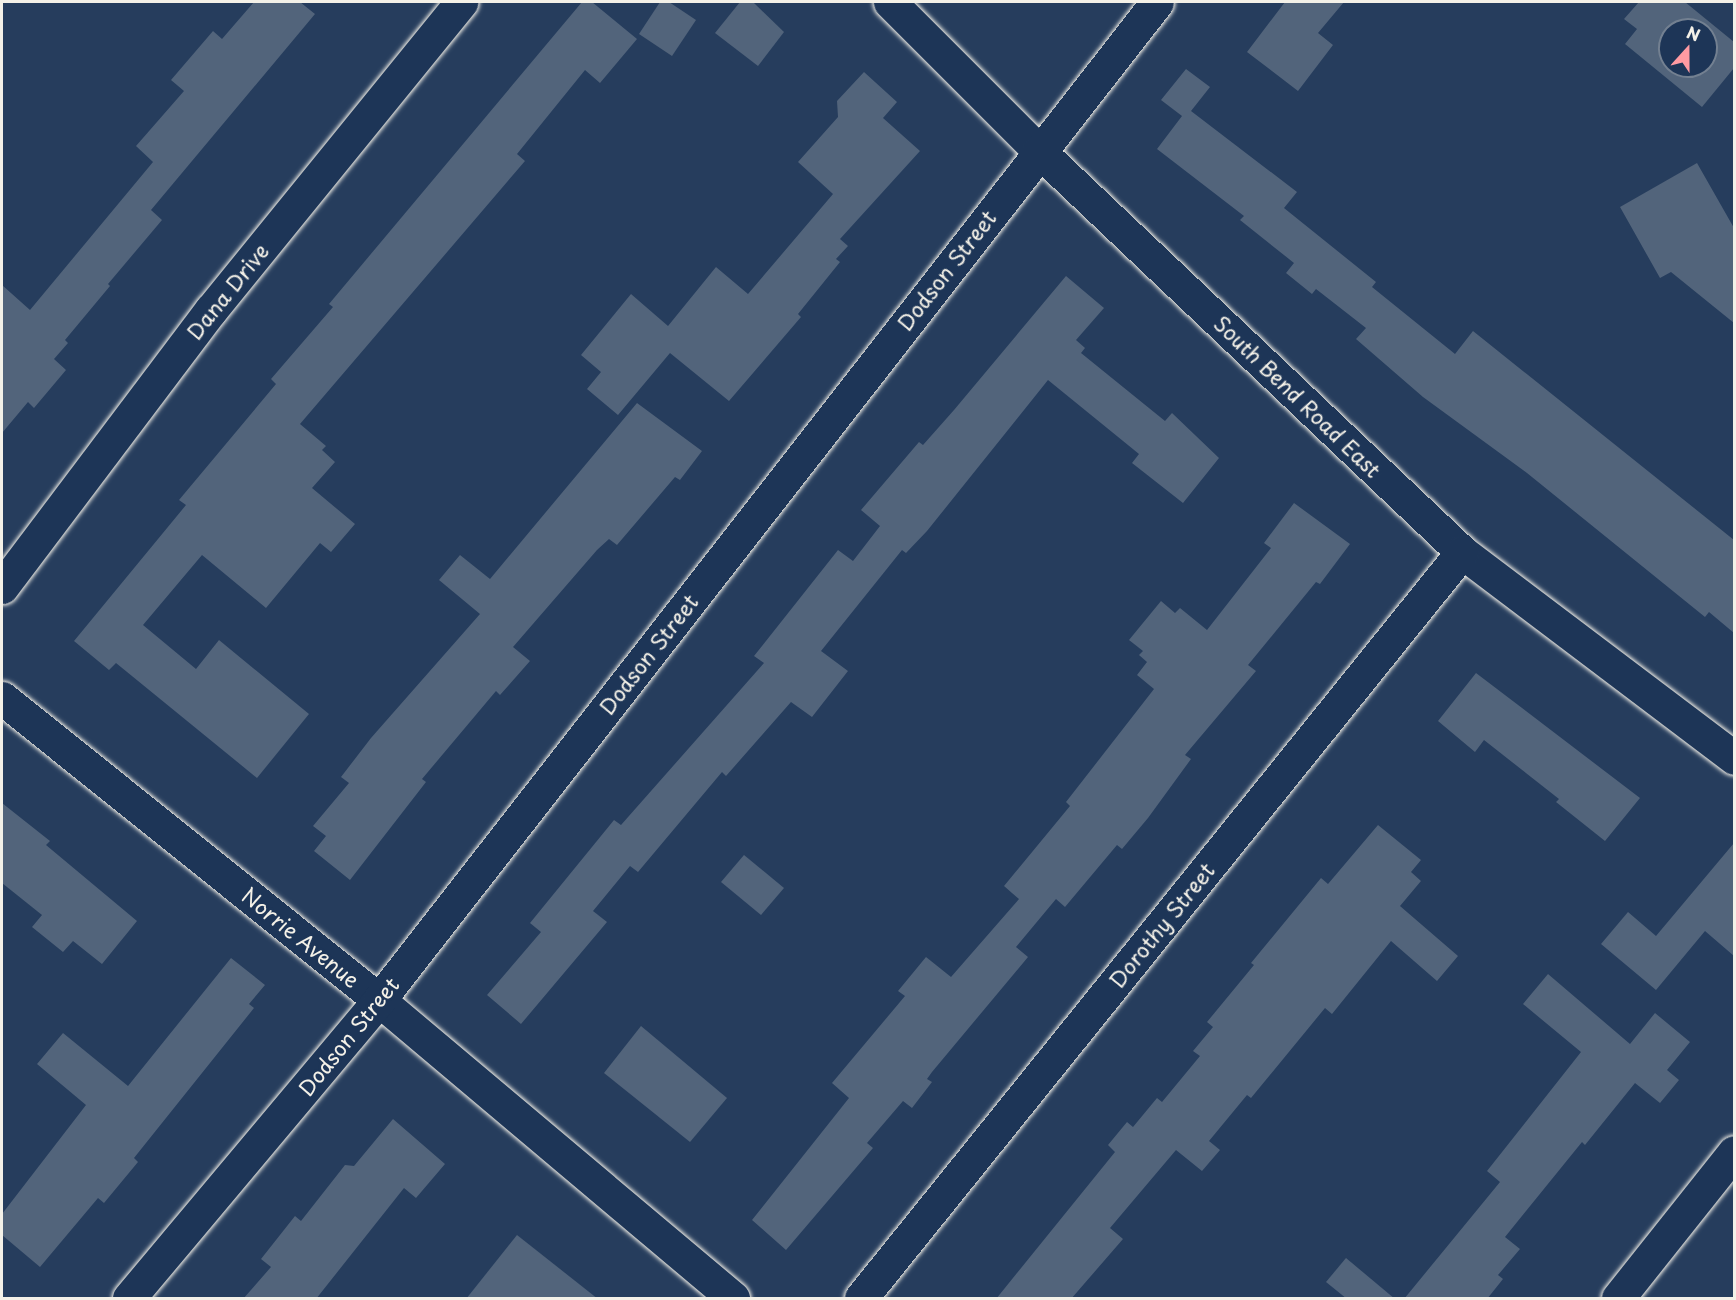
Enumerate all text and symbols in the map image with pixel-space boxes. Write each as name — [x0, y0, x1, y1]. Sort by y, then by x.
north arrow — [1658, 18, 1718, 78]
text: N — [1684, 20, 1704, 47]
street label: Dodson Street — [892, 206, 1000, 334]
street label: Dana Drive — [181, 238, 273, 344]
street label: South Bend Road East — [1209, 309, 1387, 483]
street label: Dodson Street — [594, 590, 702, 718]
street label: Dorothy Street — [1103, 858, 1219, 992]
street label: Norrie Avenue — [237, 882, 365, 992]
street label: Dodson Street — [293, 972, 403, 1100]

